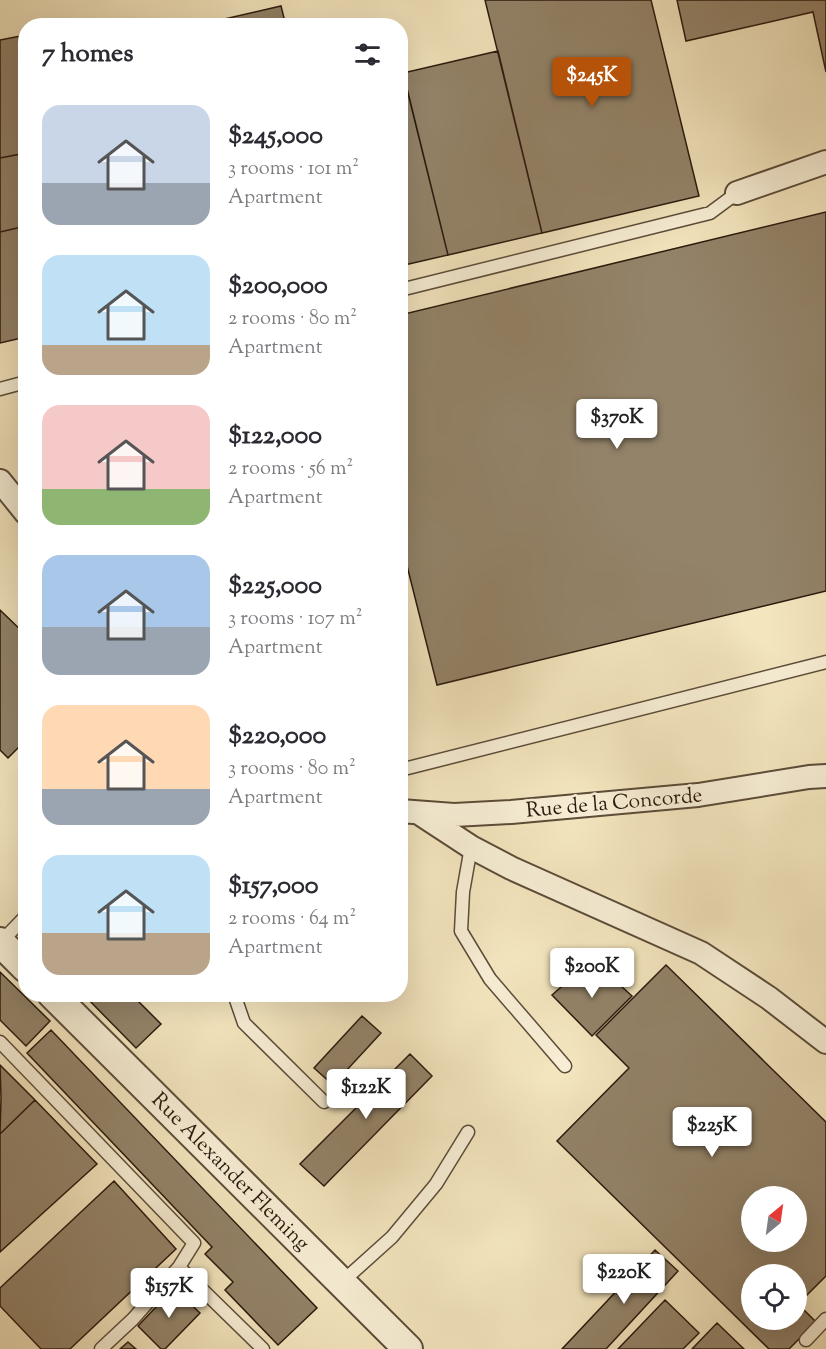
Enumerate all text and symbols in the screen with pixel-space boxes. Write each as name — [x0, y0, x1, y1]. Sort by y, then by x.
text: 7 homes — [42, 36, 133, 73]
icon: filters — [351, 38, 384, 71]
pin: $245K — [550, 57, 634, 108]
text: $245K — [566, 62, 618, 91]
text: $245,000 — [228, 118, 323, 155]
icon: home — [90, 129, 162, 201]
text: 3 rooms · 101 m² — [228, 155, 359, 184]
text: Apartment — [228, 184, 323, 213]
text: $200,000 — [228, 268, 328, 305]
icon: home — [90, 279, 162, 351]
text: 2 rooms · 80 m² — [228, 305, 357, 334]
text: Apartment — [228, 334, 323, 363]
pin: $370K — [575, 399, 659, 450]
text: $370K — [590, 404, 644, 433]
text: $122,000 — [228, 418, 322, 455]
icon: home — [90, 429, 162, 501]
text: 2 rooms · 56 m² — [228, 455, 353, 484]
text: Apartment — [228, 484, 323, 513]
text: $225,000 — [228, 568, 322, 605]
icon: home — [90, 579, 162, 651]
text: 3 rooms · 107 m² — [228, 605, 362, 634]
text: Apartment — [228, 634, 323, 663]
text: $220,000 — [228, 718, 326, 755]
icon: home — [90, 729, 162, 801]
text: 3 rooms · 80 m² — [228, 755, 356, 784]
street label: Rue de la Concorde — [525, 781, 704, 827]
text: Apartment — [228, 784, 323, 813]
text: $157,000 — [228, 868, 318, 905]
icon: home — [90, 879, 162, 951]
text: 2 rooms · 64 m² — [228, 905, 356, 934]
text: Apartment — [228, 934, 323, 963]
pin: $200K — [550, 948, 634, 999]
text: $200K — [564, 953, 620, 982]
pin: $122K — [324, 1069, 408, 1120]
text: $122K — [341, 1074, 391, 1103]
street label: Rue Alexander Fleming — [144, 1086, 316, 1258]
pin: $225K — [670, 1107, 754, 1158]
text: $225K — [687, 1112, 737, 1141]
north arrow — [741, 1186, 807, 1252]
map controls — [741, 1186, 807, 1330]
pin: $220K — [582, 1254, 666, 1305]
text: $220K — [597, 1259, 651, 1288]
button: locate — [741, 1264, 807, 1330]
pin: $157K — [127, 1268, 211, 1319]
text: $157K — [145, 1273, 193, 1302]

